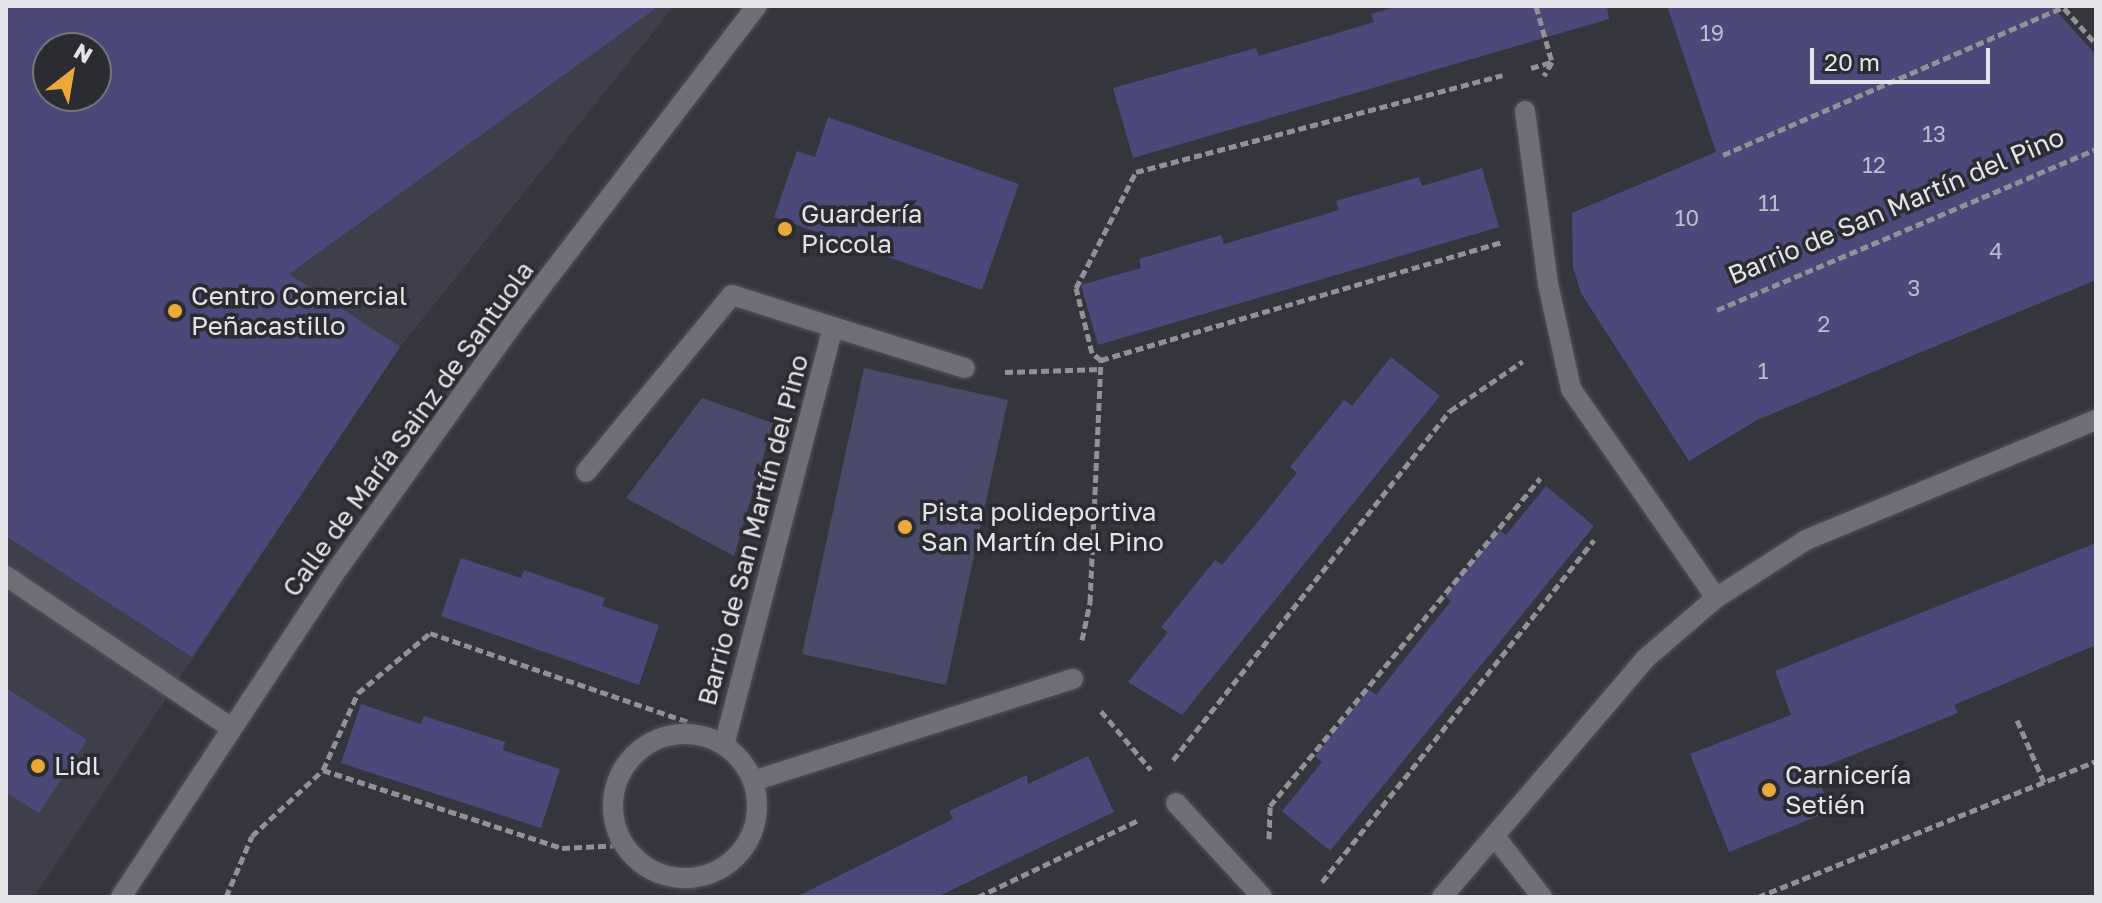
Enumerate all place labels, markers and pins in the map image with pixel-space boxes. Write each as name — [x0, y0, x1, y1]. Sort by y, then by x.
place label: Guardería Piccola — [801, 198, 922, 260]
marker: Guardería Piccola — [776, 220, 794, 238]
place label: Centro Comercial Peñacastillo — [191, 280, 407, 342]
marker: Centro Comercial Peñacastillo — [166, 302, 184, 320]
place label: Pista polideportiva San Martín del Pino — [921, 496, 1164, 558]
marker: Pista polideportiva San Martín del Pino — [896, 518, 914, 536]
place label: Lidl — [54, 750, 100, 782]
marker: Lidl — [29, 757, 47, 775]
place label: Carnicería Setién — [1785, 759, 1912, 820]
marker: Carnicería Setién — [1760, 781, 1778, 799]

